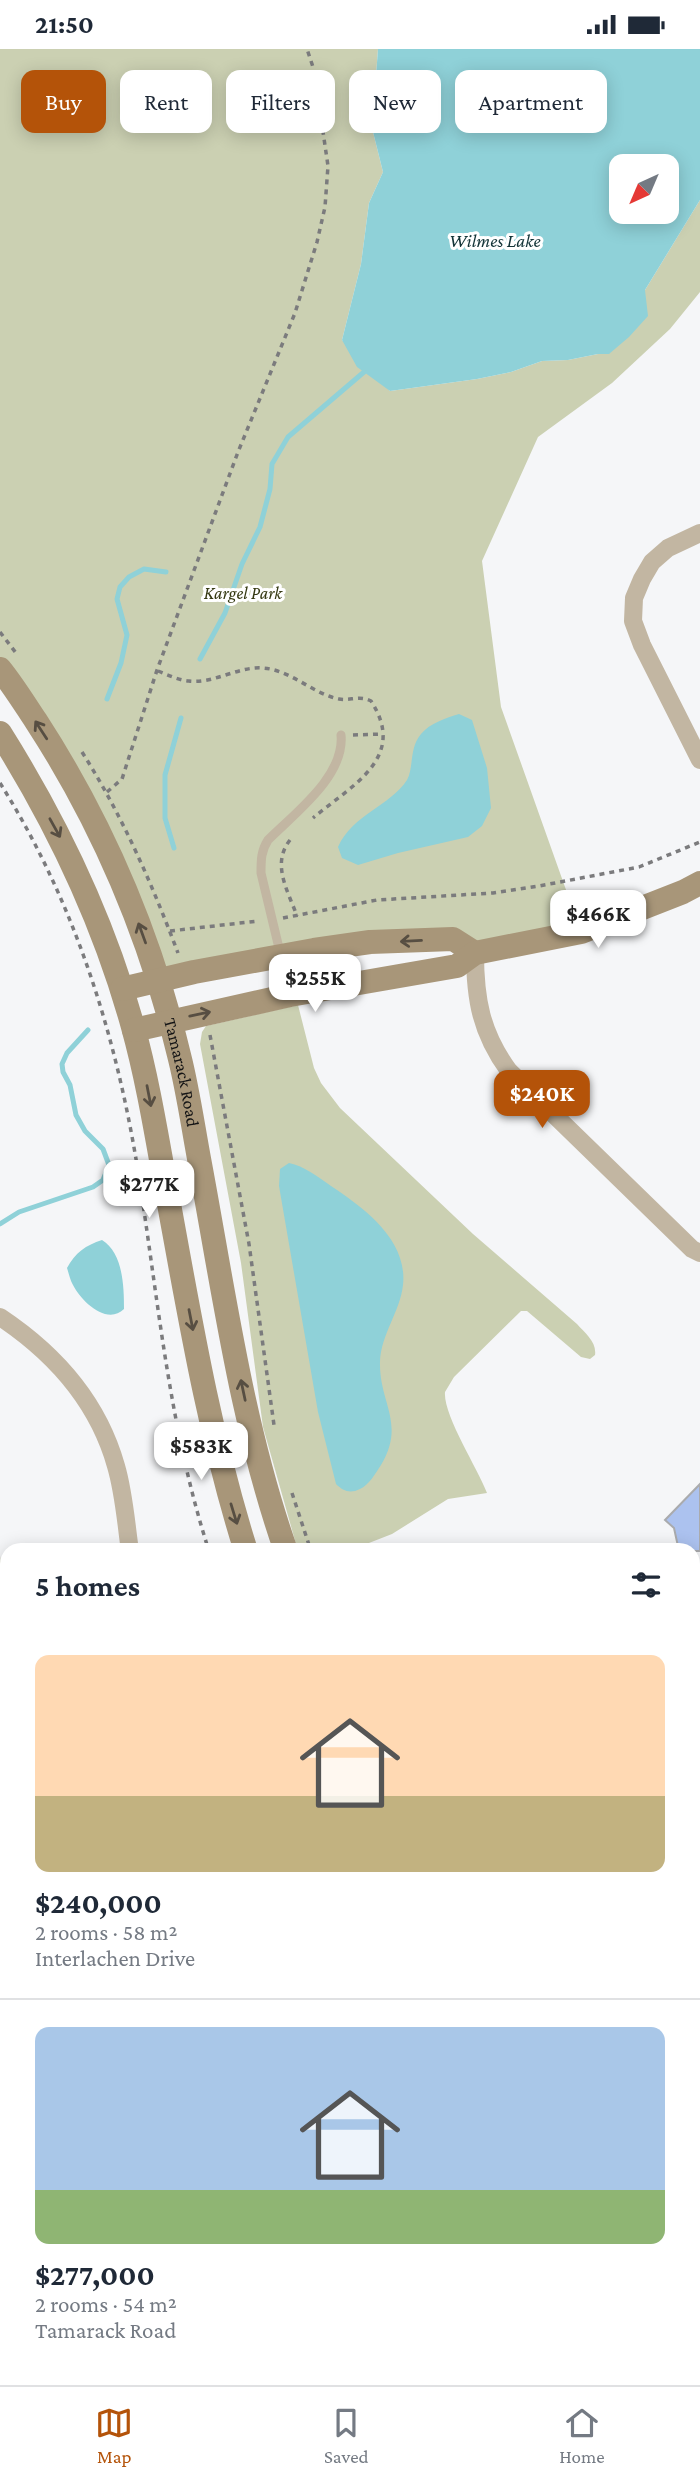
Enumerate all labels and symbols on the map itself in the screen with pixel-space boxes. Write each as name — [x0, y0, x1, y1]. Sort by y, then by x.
north arrow — [609, 154, 679, 224]
water label: Wilmes Lake — [449, 230, 541, 251]
park label: Kargel Park — [204, 583, 283, 603]
one-way arrow — [34, 720, 48, 740]
one-way arrow — [49, 817, 62, 838]
pin: $466K — [549, 891, 647, 950]
one-way arrow — [135, 922, 148, 944]
one-way arrow — [399, 934, 422, 947]
pin: $255K — [266, 955, 364, 1014]
one-way arrow — [188, 1006, 211, 1020]
street label: Tamarack Road — [160, 1016, 203, 1129]
pin: $240K — [493, 1070, 591, 1130]
one-way arrow — [142, 1084, 156, 1107]
pin: $277K — [100, 1161, 198, 1220]
one-way arrow — [184, 1308, 198, 1331]
one-way arrow — [235, 1379, 249, 1402]
pin: $583K — [152, 1423, 250, 1482]
one-way arrow — [229, 1503, 242, 1525]

